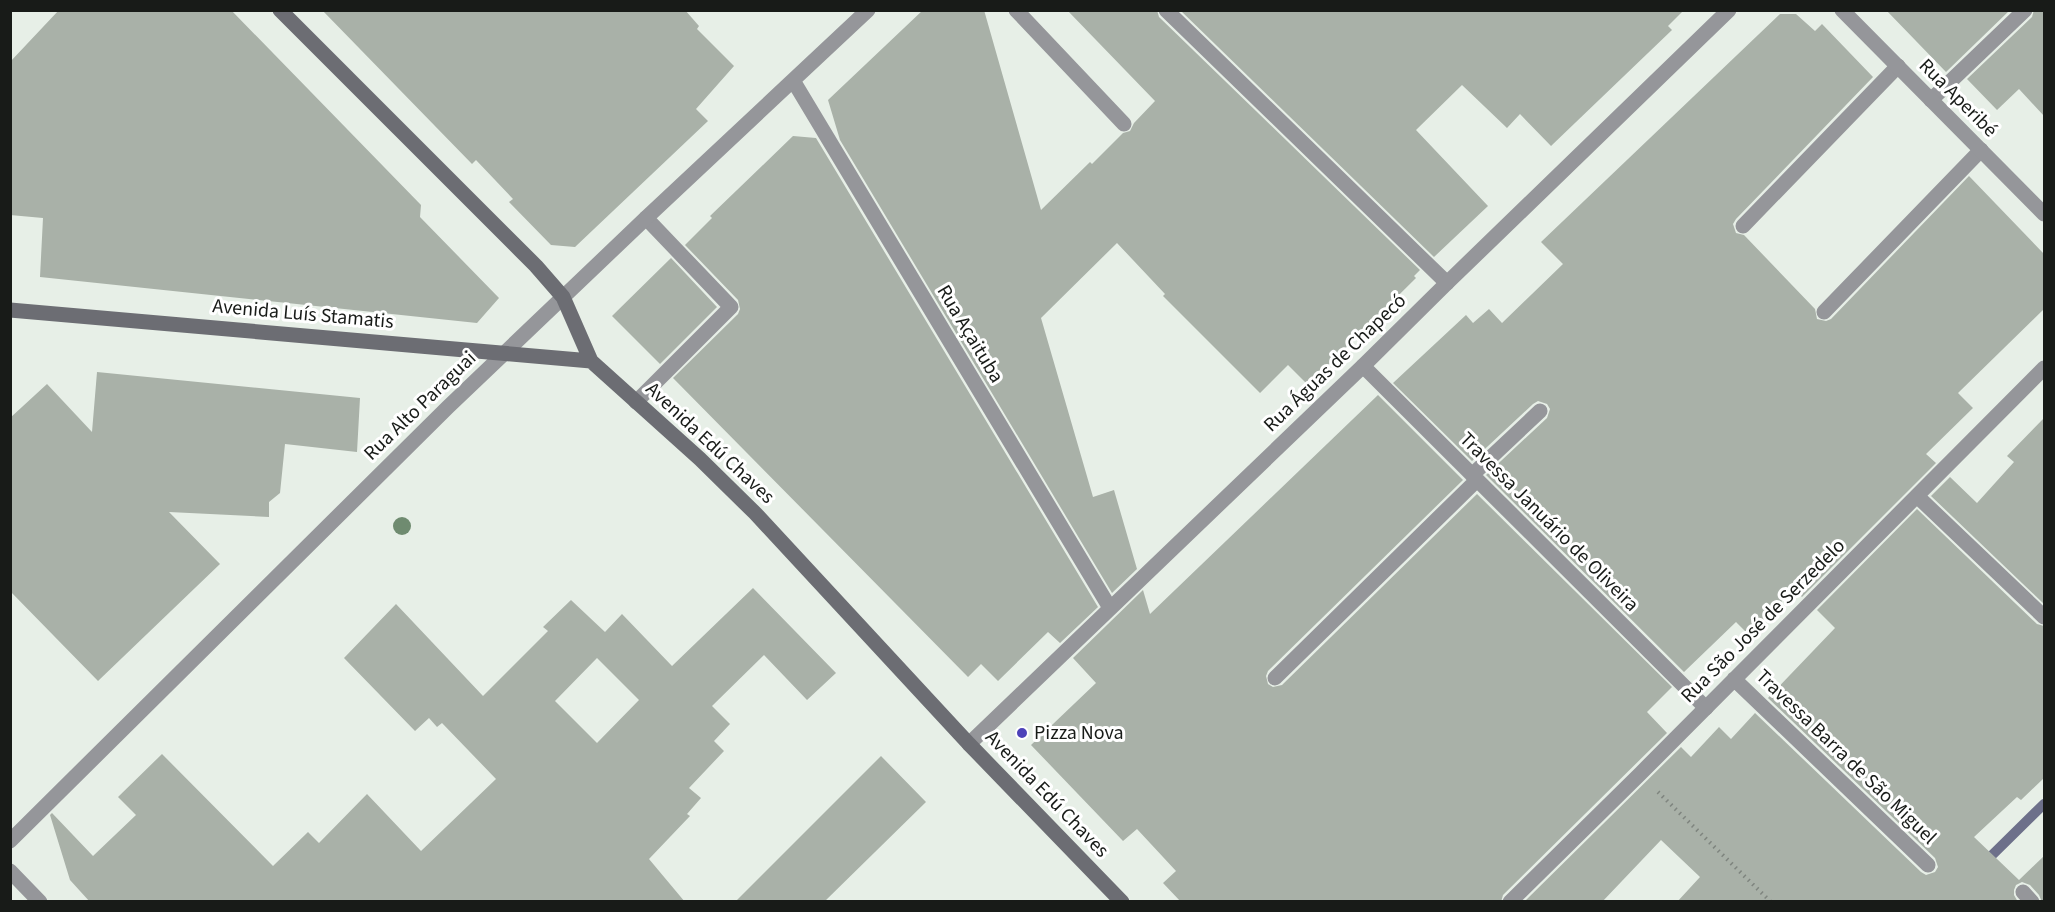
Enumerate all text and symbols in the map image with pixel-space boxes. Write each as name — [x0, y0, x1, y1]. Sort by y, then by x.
street label: Rua Aperibé — [1912, 52, 2004, 144]
street label: Rua Açaituba — [930, 280, 1010, 388]
street label: Rua Águas de Chapecó — [1257, 287, 1413, 439]
street label: Avenida Luís Stamatis — [211, 292, 395, 336]
street label: Rua Alto Paraguai — [358, 345, 482, 467]
street label: Avenida Edú Chaves — [639, 376, 781, 510]
street label: Travessa Januário de Oliveira — [1453, 426, 1645, 618]
street label: Rua São José de Serzedelo — [1675, 533, 1851, 709]
street label: Travessa Barra de São Miguel — [1749, 663, 1943, 851]
place label: Pizza Nova — [1034, 719, 1124, 747]
street label: Avenida Edú Chaves — [979, 724, 1115, 864]
marker: Pizza Nova — [1015, 726, 1029, 740]

